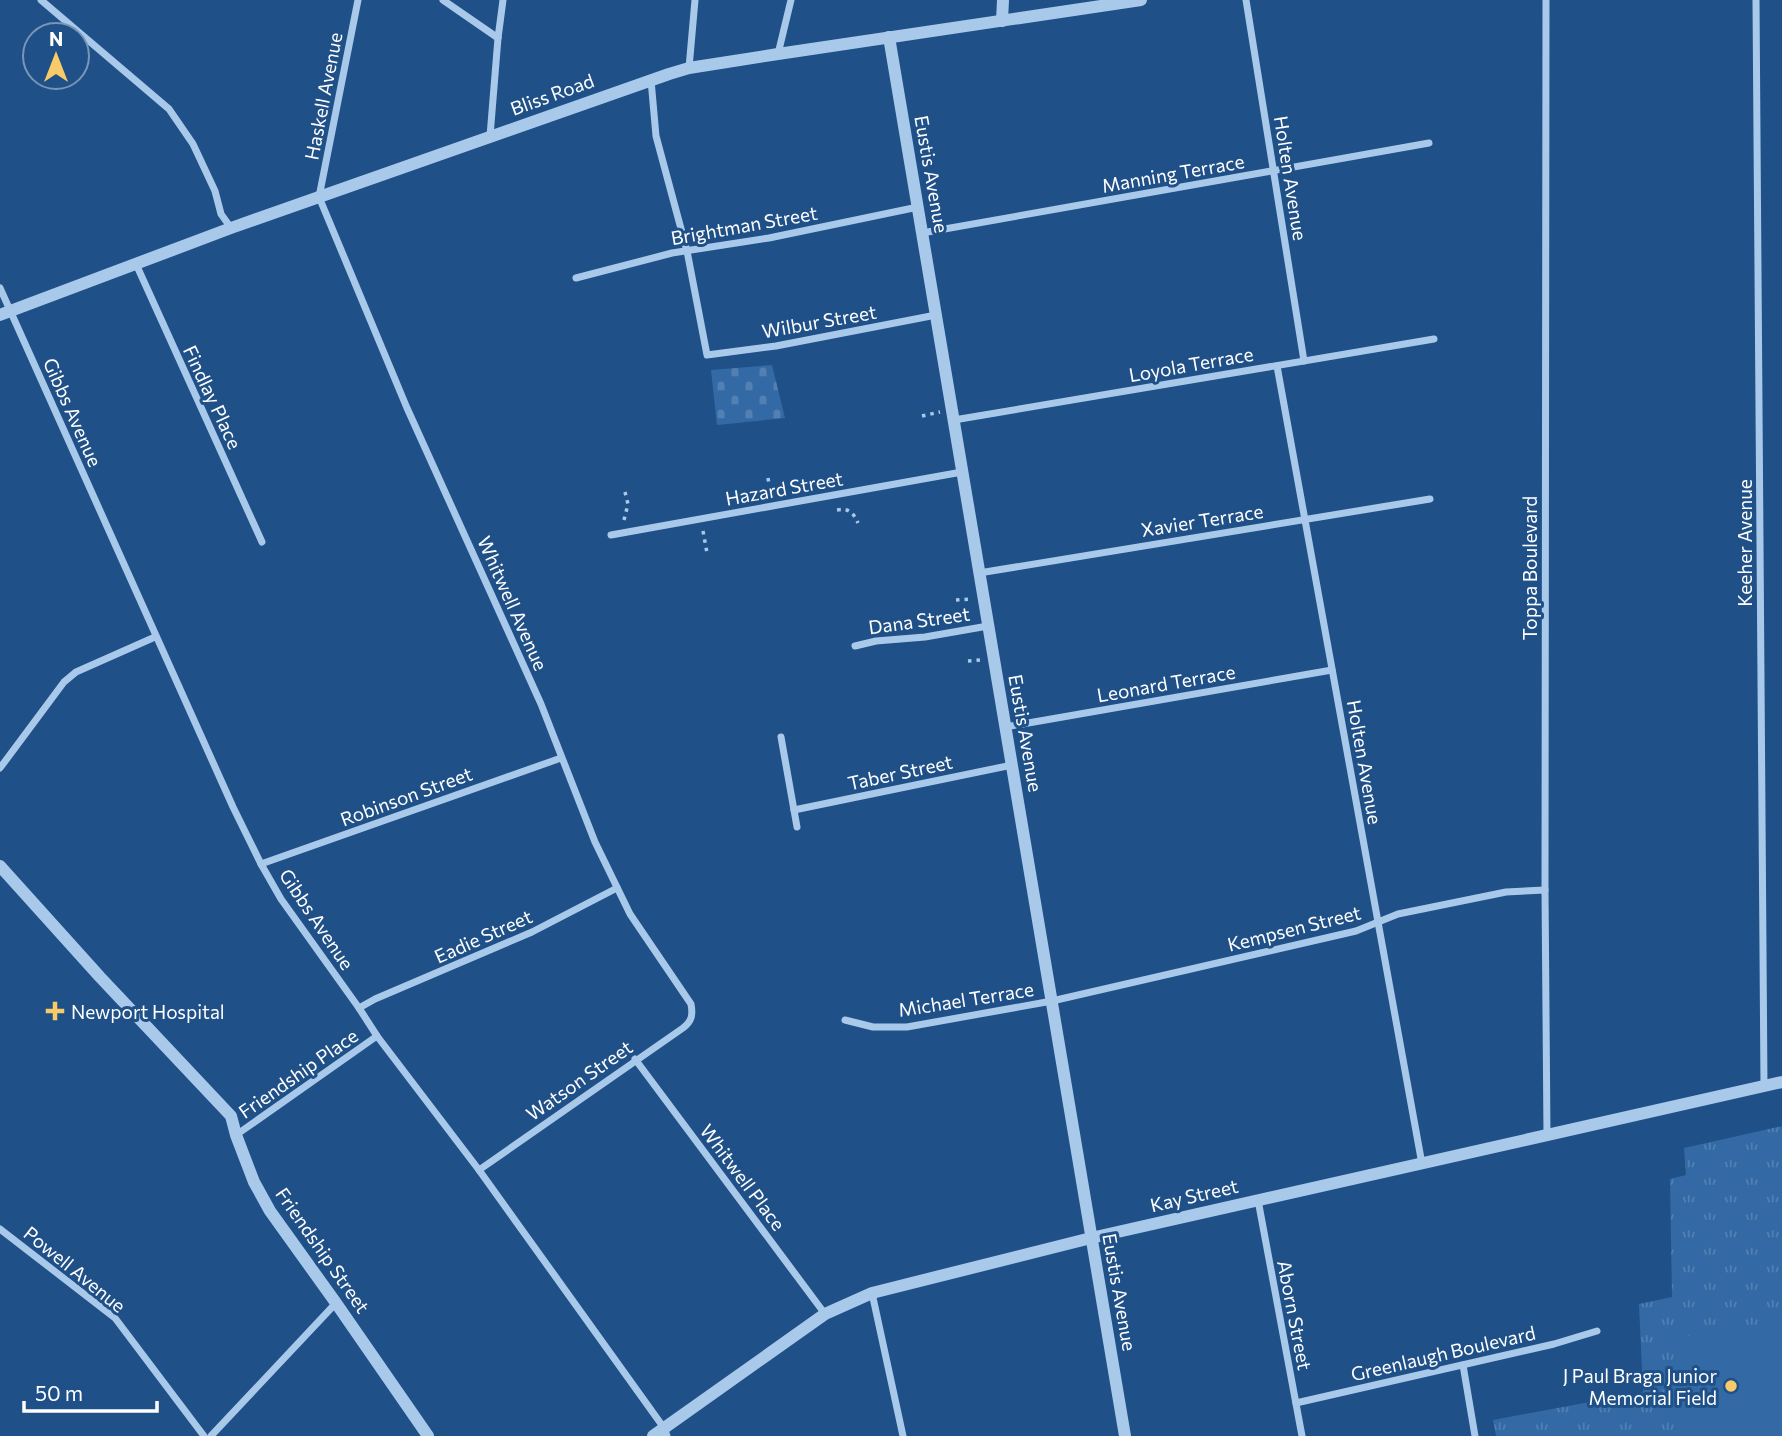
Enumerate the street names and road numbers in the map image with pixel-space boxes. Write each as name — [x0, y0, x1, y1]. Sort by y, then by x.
street label: Haskell Avenue — [299, 30, 347, 162]
street label: Bliss Road — [507, 68, 597, 120]
street label: Eustis Avenue — [910, 114, 954, 234]
street label: Holten Avenue — [1270, 114, 1312, 242]
street label: Manning Terrace — [1100, 149, 1246, 197]
street label: Brightman Street — [669, 201, 819, 249]
street label: Wilbur Street — [760, 300, 878, 342]
street label: Findlay Place — [179, 341, 247, 453]
street label: Loyola Terrace — [1127, 342, 1255, 386]
street label: Gibbs Avenue — [39, 354, 107, 470]
street label: Hazard Street — [723, 466, 845, 510]
street label: Keeher Avenue — [1733, 479, 1756, 607]
street label: Toppa Boulevard — [1518, 496, 1541, 640]
street label: Xavier Terrace — [1139, 499, 1265, 541]
street label: Whitwell Avenue — [473, 532, 553, 674]
street label: Dana Street — [867, 601, 971, 638]
street label: Leonard Terrace — [1095, 660, 1237, 706]
street label: Eustis Avenue — [1004, 673, 1048, 793]
street label: Holten Avenue — [1343, 698, 1387, 826]
street label: Taber Street — [845, 750, 955, 794]
street label: Robinson Street — [337, 761, 475, 831]
street label: Gibbs Avenue — [275, 864, 359, 974]
street label: Kempsen Street — [1225, 900, 1363, 956]
street label: Eadie Street — [431, 904, 536, 968]
street label: Michael Terrace — [897, 977, 1035, 1021]
street label: Friendship Place — [234, 1023, 362, 1123]
street label: Watson Street — [521, 1035, 637, 1125]
street label: Whitwell Place — [696, 1119, 790, 1235]
street label: Kay Street — [1148, 1174, 1240, 1216]
street label: Friendship Street — [271, 1183, 375, 1317]
street label: Powell Avenue — [20, 1221, 130, 1317]
street label: Eustis Avenue — [1098, 1232, 1142, 1352]
street label: Aborn Street — [1273, 1258, 1317, 1372]
street label: Greenlaugh Boulevard — [1348, 1321, 1538, 1385]

